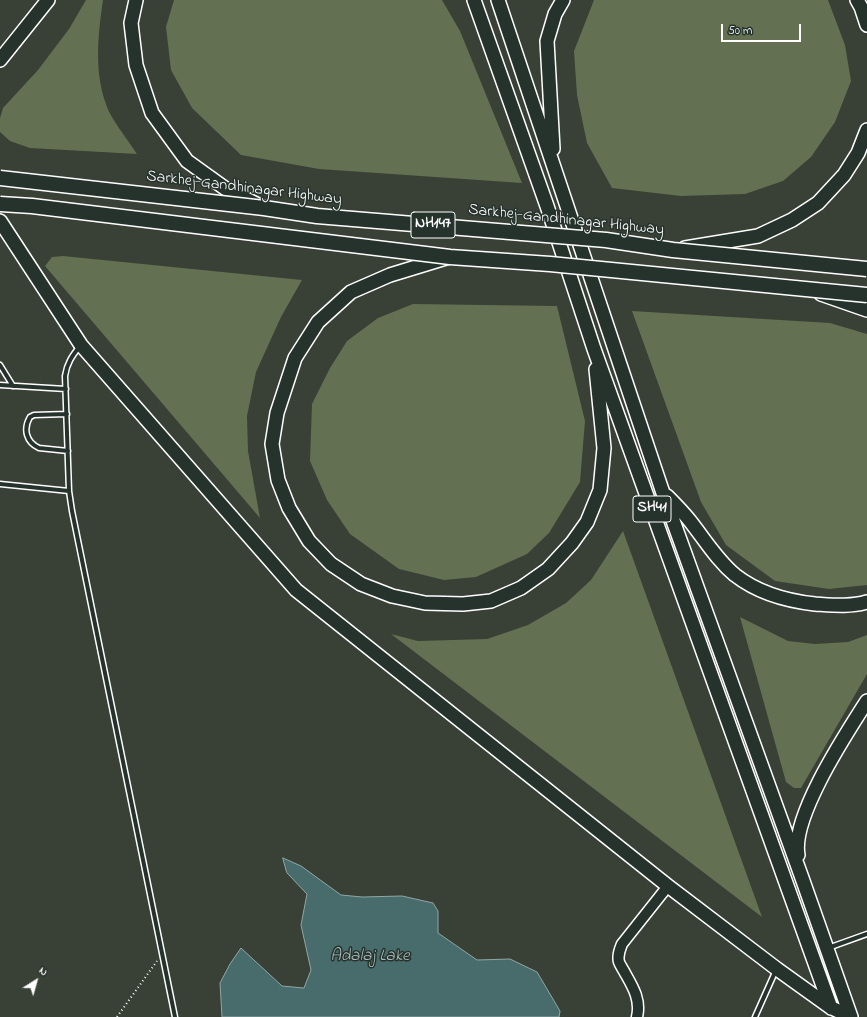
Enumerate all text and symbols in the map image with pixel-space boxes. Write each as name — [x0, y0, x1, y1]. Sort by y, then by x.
scale bar — [723, 16, 803, 42]
text: 50 m — [728, 22, 752, 40]
street label: Sarkhej-Gandhinagar Highway — [145, 167, 343, 211]
street label: Sarkhej-Gandhinagar Highway — [467, 201, 665, 241]
road number: NH147 — [411, 212, 455, 238]
road number: SH41 — [633, 496, 671, 522]
water label: Adalaj Lake — [330, 947, 410, 967]
north arrow — [16, 961, 56, 1001]
text: N — [35, 963, 51, 980]

